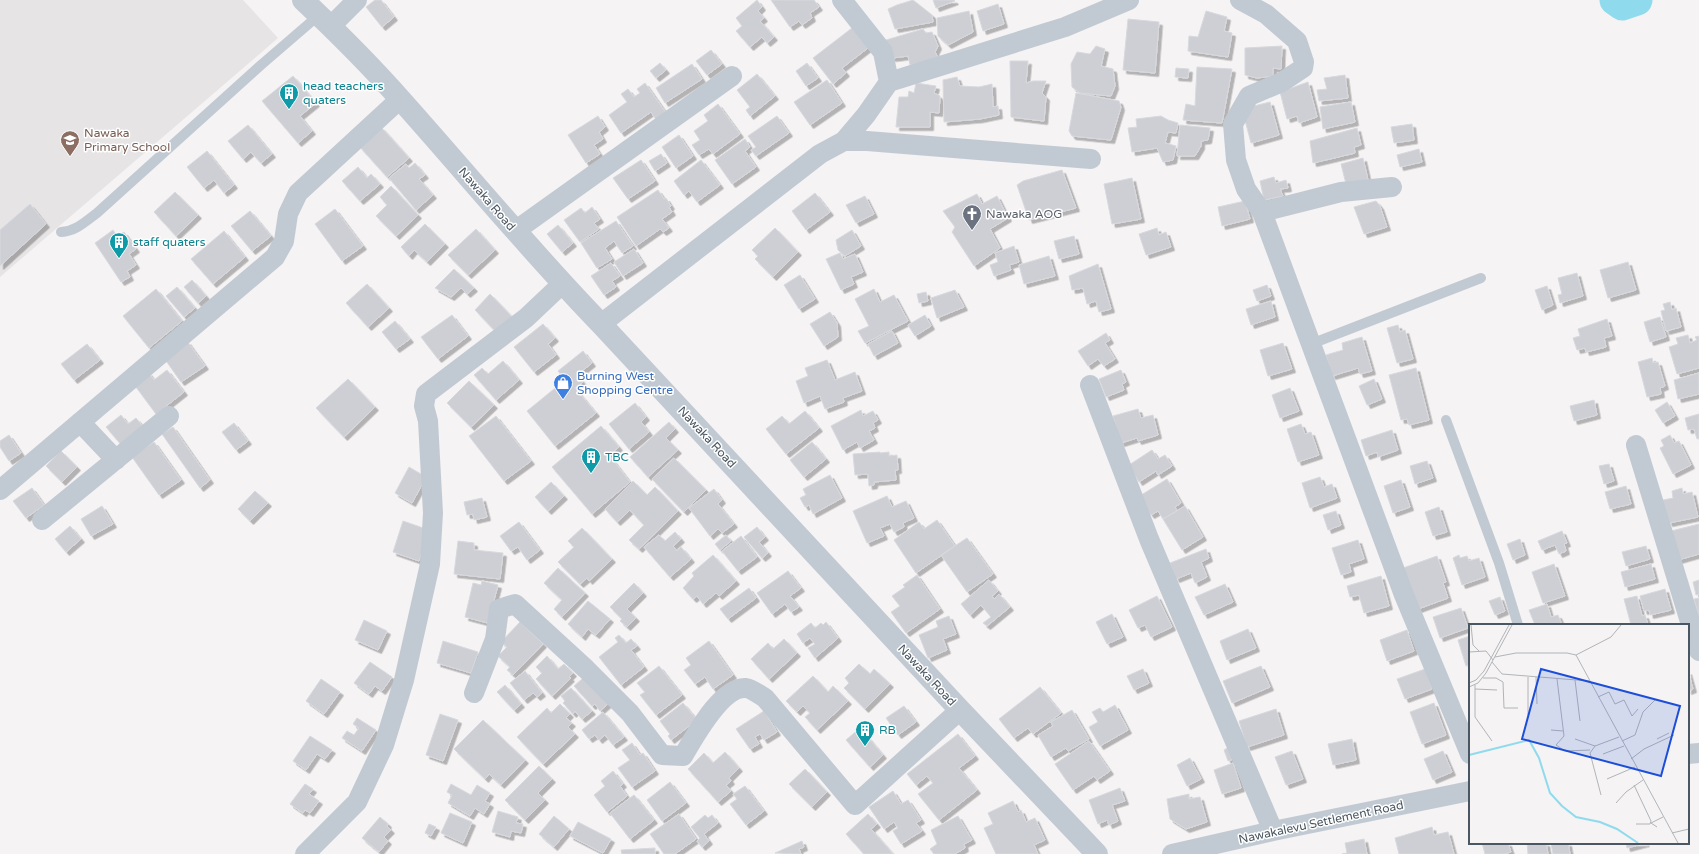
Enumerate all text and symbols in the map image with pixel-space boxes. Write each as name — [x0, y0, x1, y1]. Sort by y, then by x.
place label: head teachers quaters — [303, 79, 384, 107]
building icon: head teachers quaters — [278, 82, 300, 110]
place label: Nawaka Primary School — [84, 126, 170, 154]
school or university icon: Nawaka Primary School — [59, 129, 81, 157]
street label: Nawaka Road — [456, 165, 518, 233]
church icon: Nawaka AOG — [961, 203, 983, 231]
place label: Nawaka AOG — [986, 207, 1062, 221]
building icon: staff quaters — [108, 231, 130, 259]
place label: staff quaters — [133, 235, 206, 249]
place label: Burning West Shopping Centre — [577, 369, 673, 397]
shop icon: Burning West Shopping Centre — [552, 372, 574, 400]
street label: Nawaka Road — [675, 403, 739, 471]
building icon: TBC — [580, 446, 602, 474]
place label: TBC — [605, 450, 629, 464]
inset map — [1469, 624, 1689, 844]
street label: Nawaka Road — [895, 641, 959, 709]
building icon: RB — [854, 719, 876, 747]
place label: RB — [879, 723, 896, 737]
street label: Nawakalevu Settlement Road — [1237, 798, 1405, 846]

